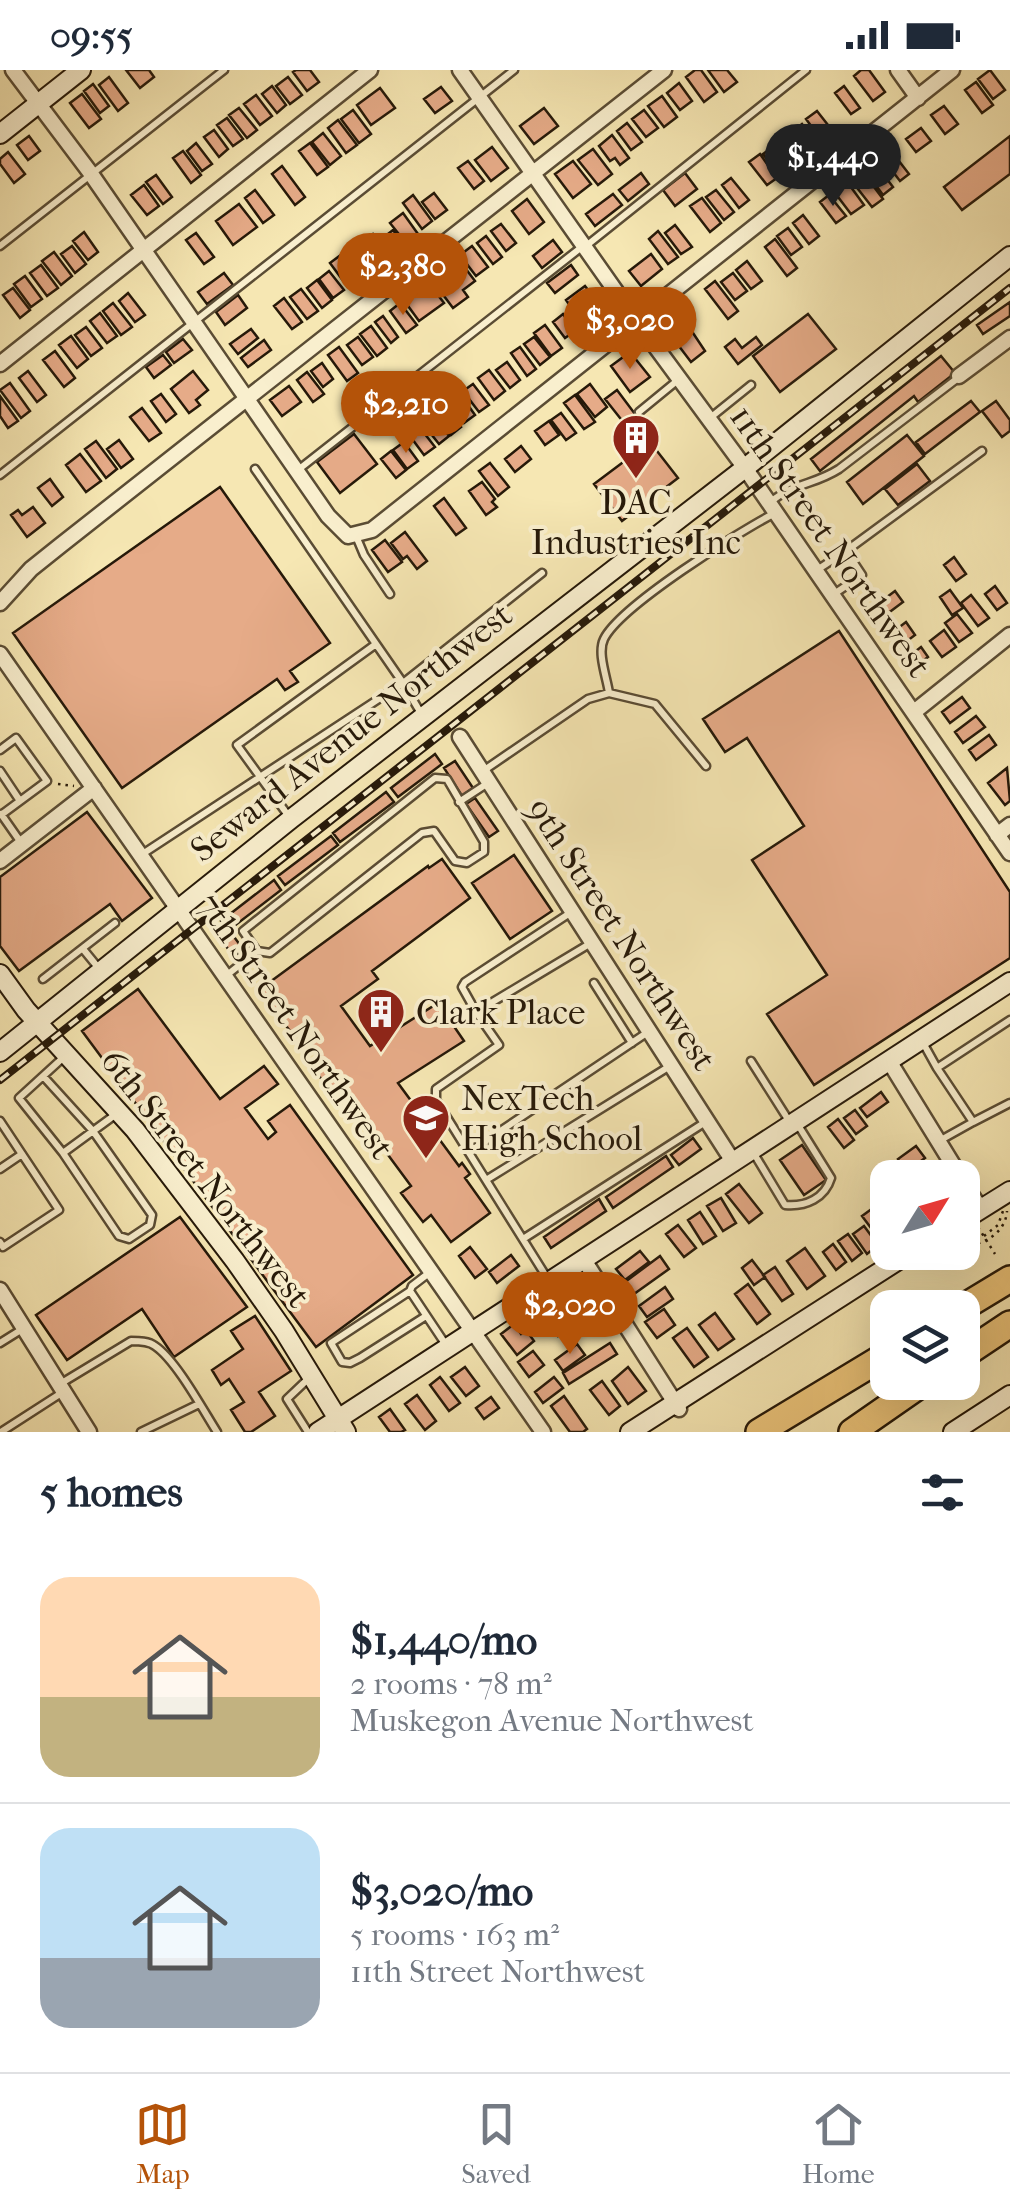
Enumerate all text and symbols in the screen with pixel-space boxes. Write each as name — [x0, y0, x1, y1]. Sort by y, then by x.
text: 09:55 — [50, 13, 133, 58]
pin: $1,440 — [752, 124, 914, 209]
text: $1,440 — [787, 138, 879, 175]
pin: $2,380 — [322, 233, 484, 318]
text: $2,380 — [359, 247, 447, 284]
pin: $3,020 — [549, 287, 711, 372]
text: $3,020 — [585, 301, 675, 338]
pin: $2,210 — [325, 371, 487, 456]
text: $2,210 — [363, 385, 449, 422]
street label: 11th Street Northwest — [721, 397, 940, 686]
building icon: DAC Industries Inc — [610, 412, 662, 480]
place label: DAC Industries Inc — [531, 482, 741, 563]
street label: Seward Avenue Northwest — [182, 594, 521, 871]
street label: 9th Street Northwest — [518, 791, 725, 1078]
street label: 7th Street Northwest — [189, 886, 403, 1167]
building icon: Clark Place — [355, 986, 407, 1054]
place label: Clark Place — [416, 992, 585, 1033]
street label: 6th Street Northwest — [92, 1041, 319, 1316]
place label: NexTech High School — [461, 1078, 643, 1159]
school or university icon: NexTech High School — [400, 1092, 452, 1160]
north arrow — [870, 1160, 980, 1270]
map controls — [870, 1160, 980, 1400]
pin: $2,020 — [489, 1272, 651, 1357]
text: $2,020 — [524, 1286, 616, 1323]
button: layers — [870, 1290, 980, 1400]
icon: filters — [915, 1465, 970, 1520]
text: 5 homes — [40, 1468, 183, 1517]
text: $1,440/mo — [350, 1616, 537, 1665]
icon: home — [120, 1617, 240, 1737]
text: 2 rooms · 78 m² — [350, 1665, 552, 1702]
text: Muskegon Avenue Northwest — [350, 1702, 754, 1739]
text: $3,020/mo — [350, 1867, 533, 1916]
icon: home — [120, 1868, 240, 1988]
text: 5 rooms · 163 m² — [350, 1916, 559, 1953]
text: 11th Street Northwest — [350, 1953, 645, 1990]
tab: Map — [135, 2097, 190, 2190]
tab: Saved — [461, 2097, 531, 2190]
tab: Home — [802, 2097, 875, 2190]

